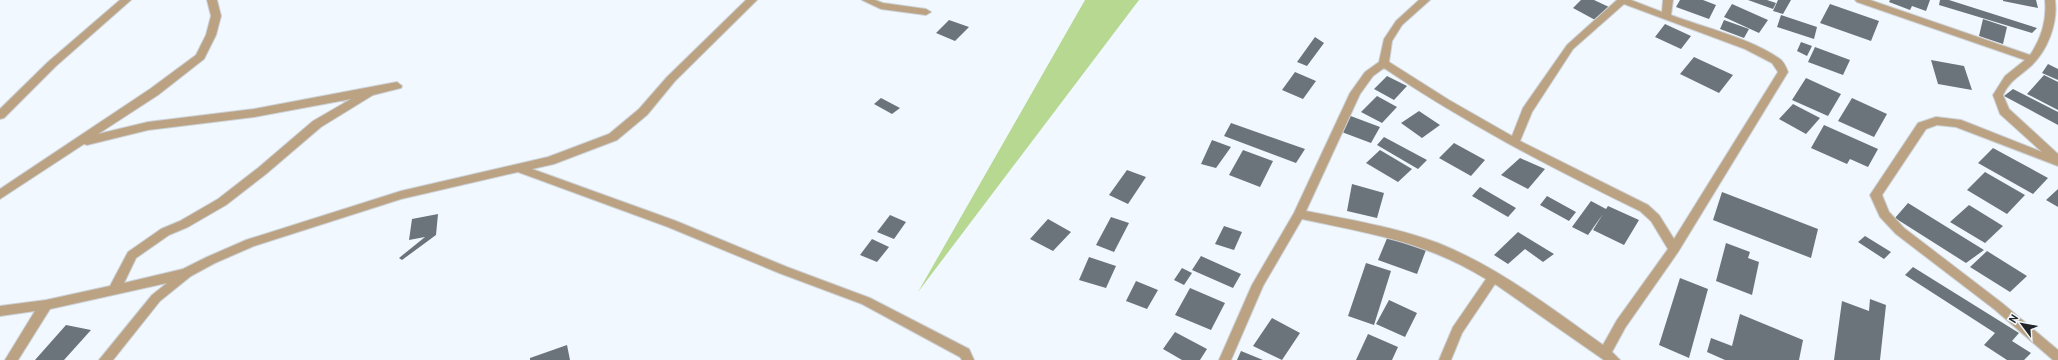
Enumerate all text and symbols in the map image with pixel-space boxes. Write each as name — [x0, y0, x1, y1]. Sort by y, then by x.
north arrow — [2002, 304, 2042, 344]
text: N — [2006, 312, 2022, 326]

